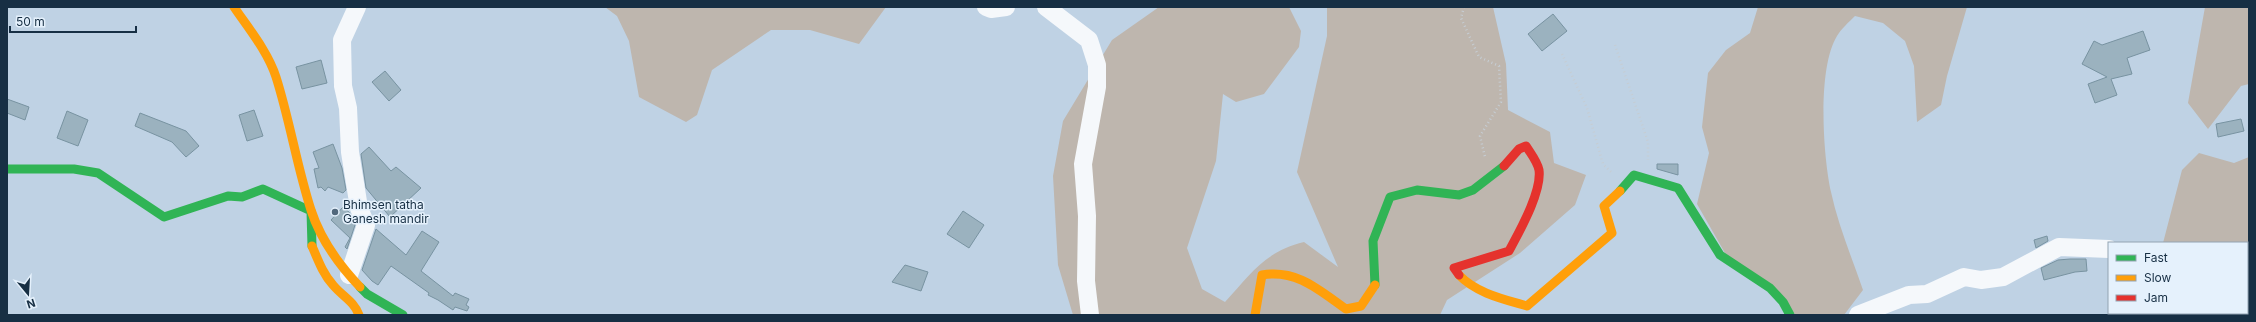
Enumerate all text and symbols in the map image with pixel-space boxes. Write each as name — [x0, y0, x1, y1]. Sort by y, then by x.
scale bar — [10, 8, 136, 34]
text: 50 m — [16, 14, 45, 29]
place label: Bhimsen tatha Ganesh mandir — [343, 197, 429, 226]
marker: Bhimsen tatha Ganesh mandir — [330, 207, 340, 217]
legend — [2108, 242, 2248, 314]
text: Fast — [2144, 250, 2168, 265]
text: Slow — [2144, 270, 2172, 285]
north arrow — [8, 274, 48, 314]
text: Jam — [2144, 290, 2168, 305]
text: N — [25, 296, 37, 311]

